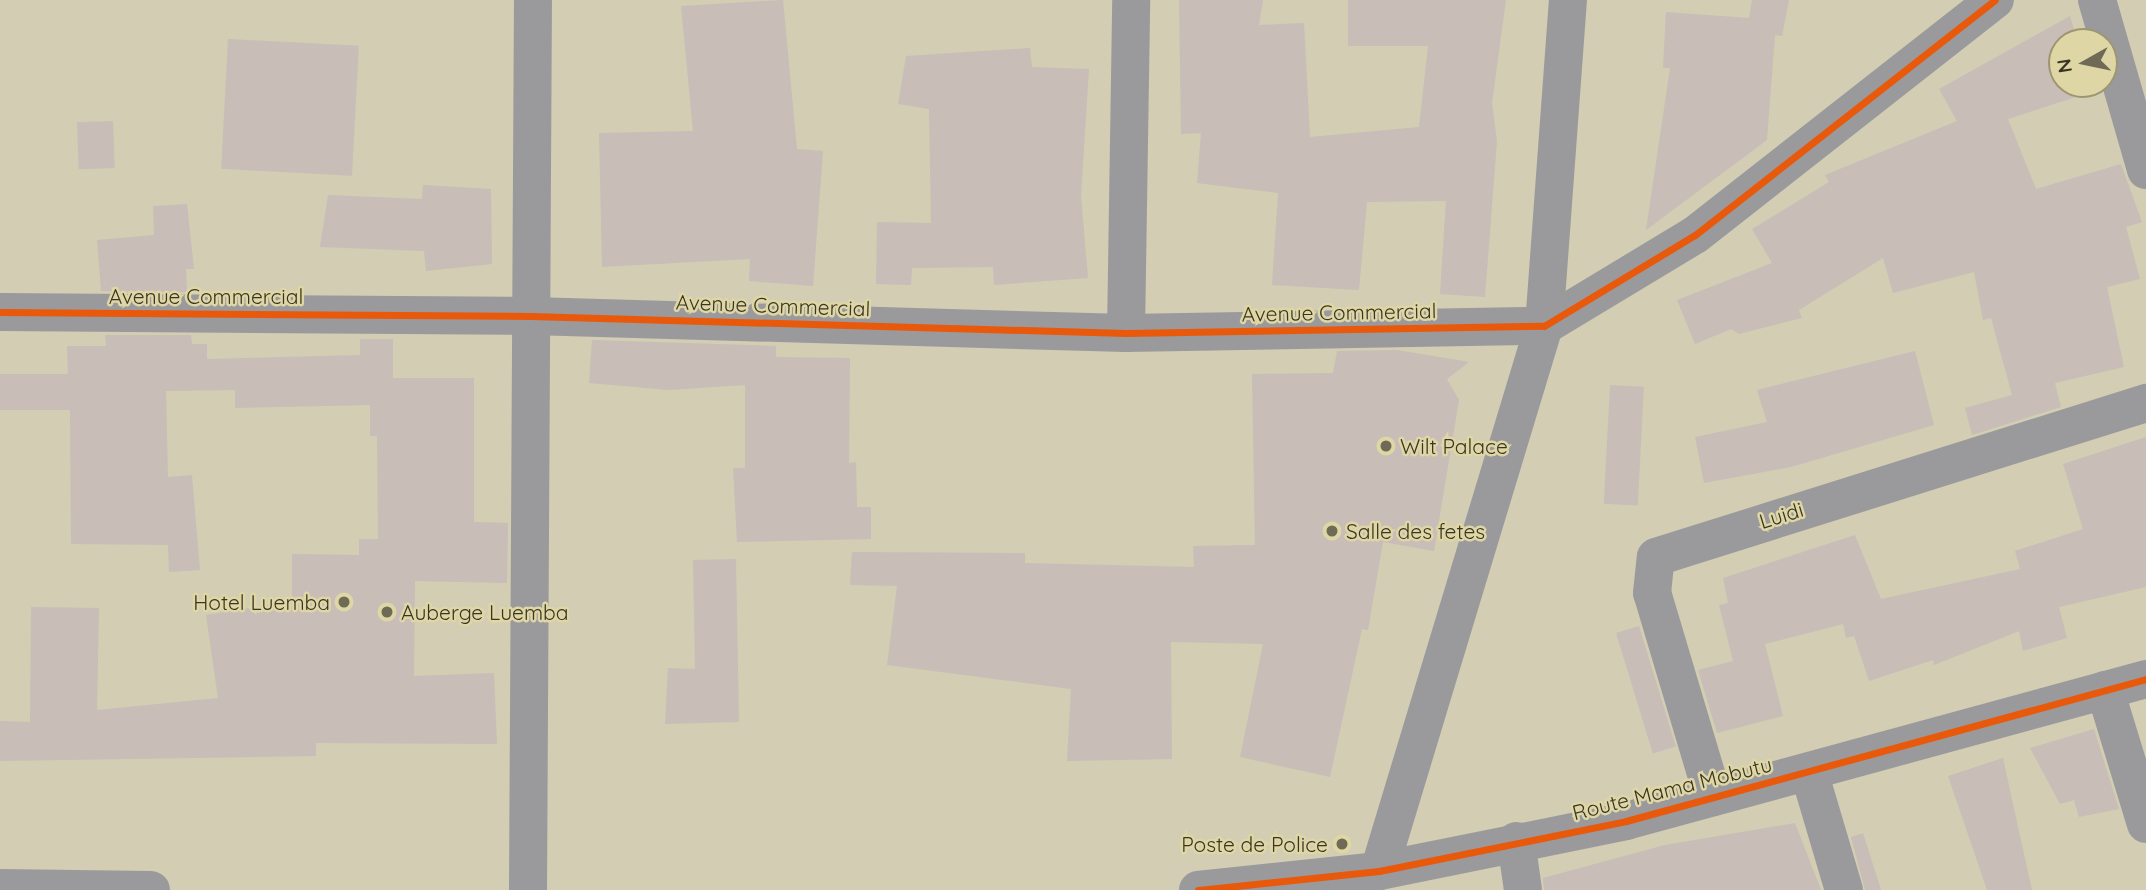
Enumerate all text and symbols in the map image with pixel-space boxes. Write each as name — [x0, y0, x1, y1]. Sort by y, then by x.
north arrow — [2048, 28, 2118, 98]
text: N — [2051, 57, 2077, 75]
street label: Avenue Commercial — [109, 283, 303, 309]
street label: Avenue Commercial — [675, 289, 871, 321]
street label: Avenue Commercial — [1241, 298, 1437, 326]
place label: Wilt Palace — [1400, 433, 1508, 459]
marker: Wilt Palace — [1378, 438, 1394, 454]
street label: Luidi — [1756, 496, 1806, 534]
place label: Salle des fetes — [1346, 518, 1485, 544]
marker: Salle des fetes — [1324, 523, 1340, 539]
place label: Hotel Luemba — [193, 589, 330, 615]
marker: Hotel Luemba — [336, 594, 352, 610]
place label: Auberge Luemba — [401, 599, 569, 625]
marker: Auberge Luemba — [379, 604, 395, 620]
street label: Route Mama Mobutu — [1570, 751, 1774, 825]
place label: Poste de Police — [1181, 831, 1328, 857]
marker: Poste de Police — [1334, 836, 1350, 852]

